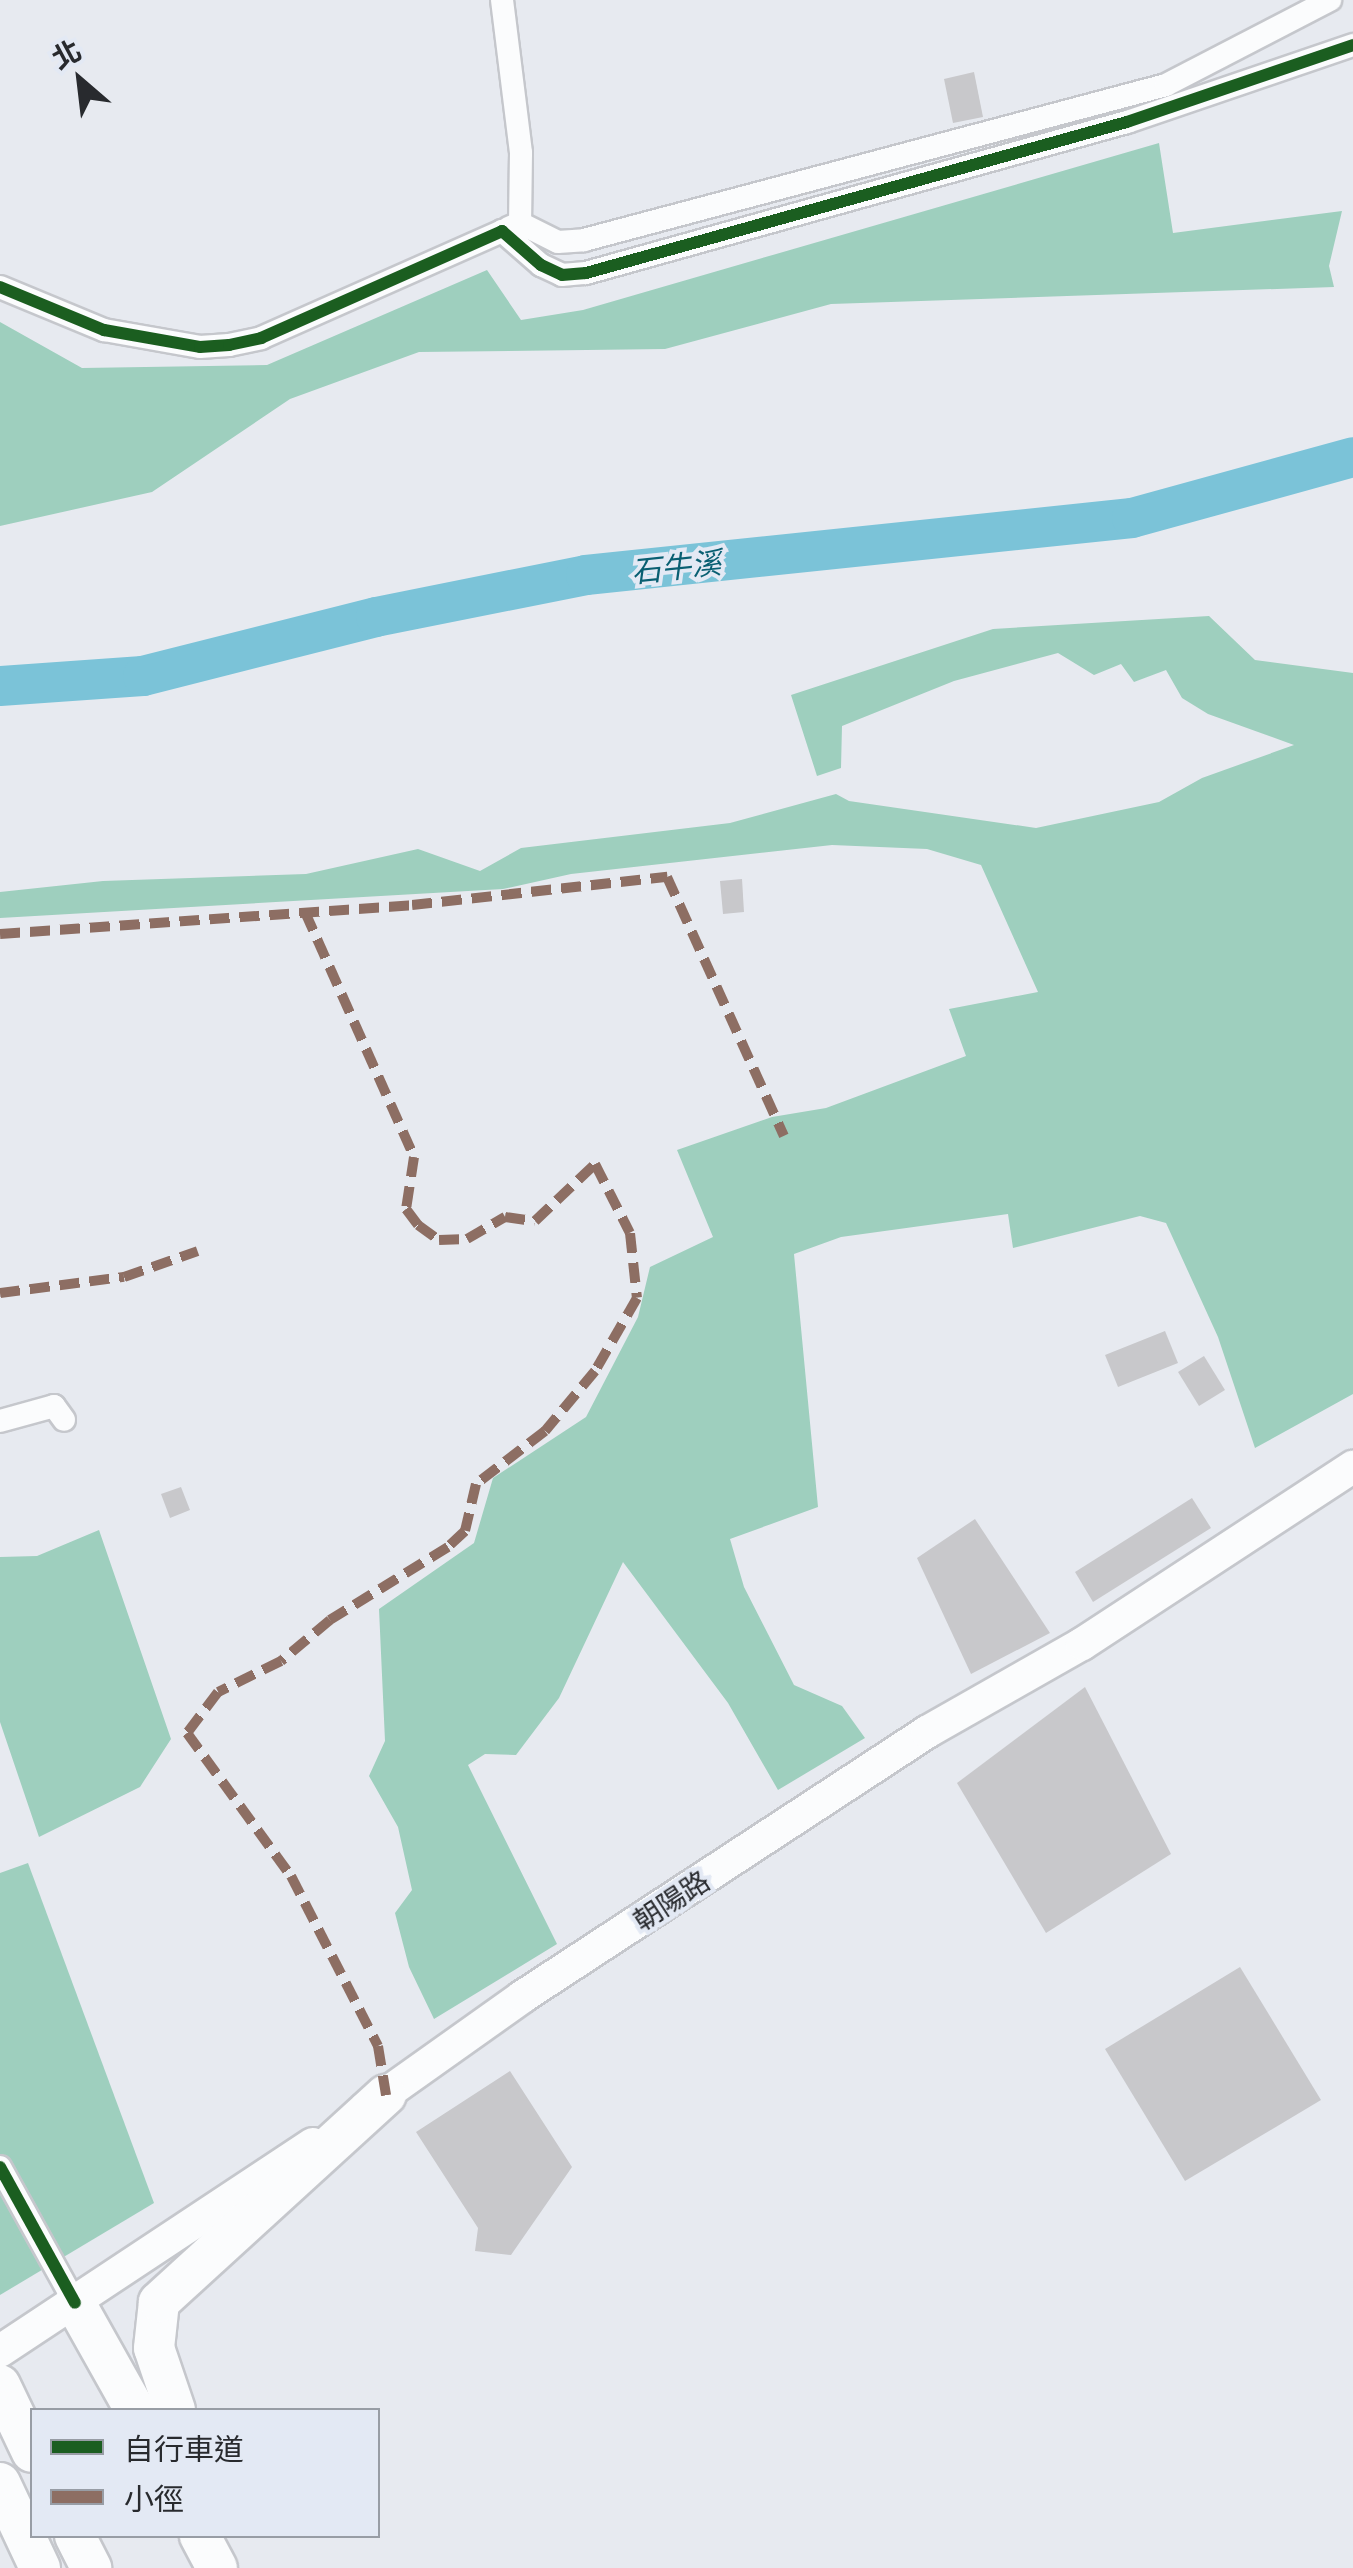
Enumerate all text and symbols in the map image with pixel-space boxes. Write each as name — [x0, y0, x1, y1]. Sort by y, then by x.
north arrow — [30, 30, 130, 130]
text: 北 — [46, 32, 86, 75]
water label: 石牛溪 — [629, 543, 723, 589]
street label: 朝陽路 — [627, 1863, 715, 1937]
legend — [30, 2408, 380, 2538]
text: 自行車道 — [124, 2430, 244, 2466]
text: 小徑 — [124, 2480, 184, 2516]

